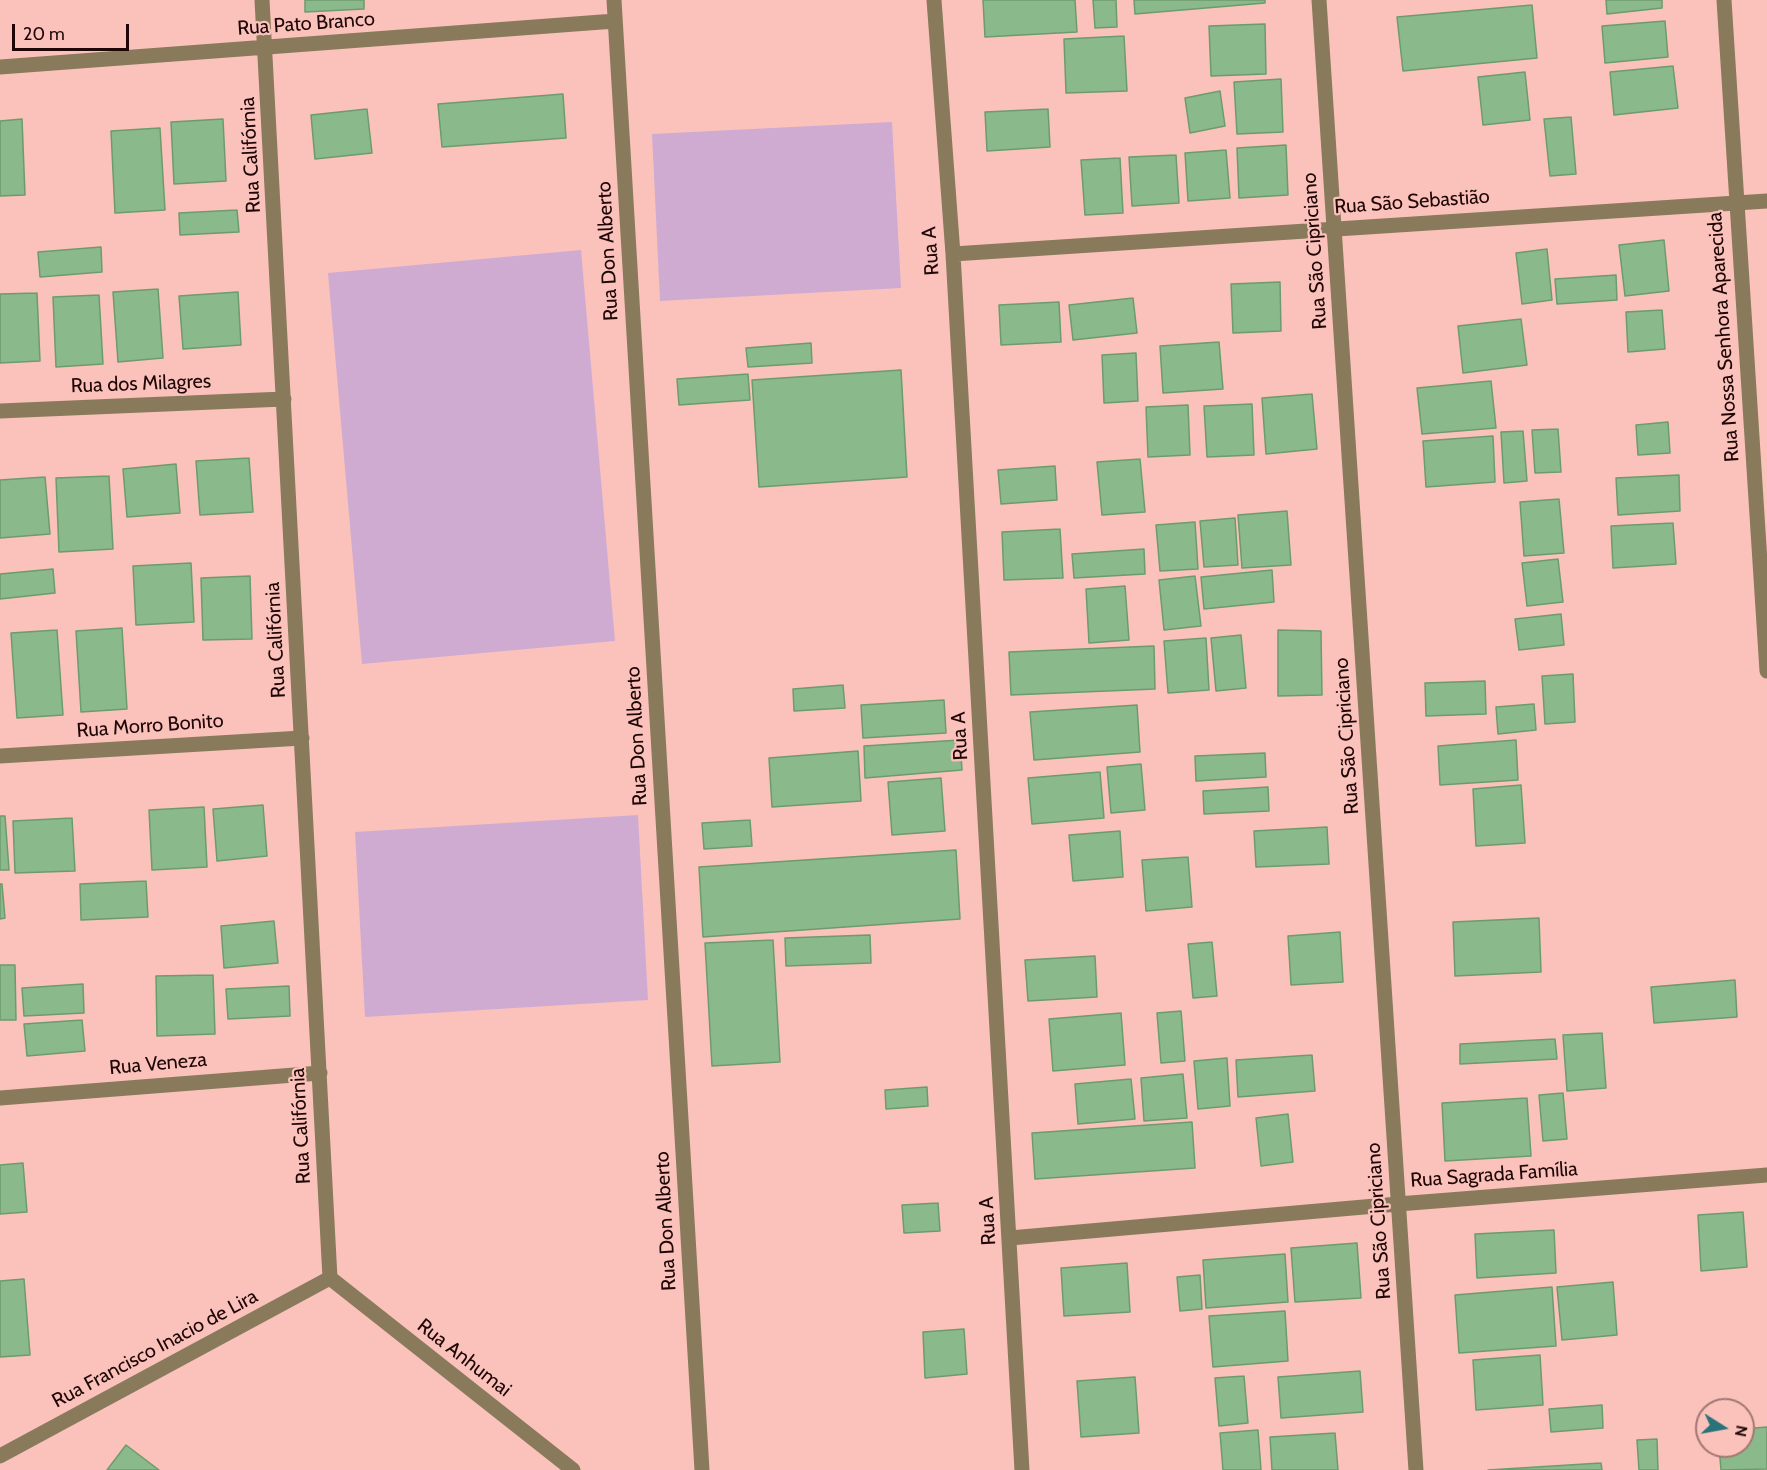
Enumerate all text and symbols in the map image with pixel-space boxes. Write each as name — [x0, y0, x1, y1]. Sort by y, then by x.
street label: Rua Pato Branco — [236, 7, 376, 41]
scale bar — [15, 12, 132, 50]
text: 20 m — [23, 23, 65, 45]
street label: Rua Califórnia — [236, 96, 266, 214]
street label: Rua São Cipriciano — [1298, 172, 1332, 330]
street label: Rua Don Alberto — [592, 181, 624, 321]
street label: Rua São Sebastião — [1334, 185, 1490, 219]
street label: Rua Nossa Senhora Aparecida — [1703, 211, 1745, 463]
street label: Rua A — [917, 226, 945, 276]
street label: Rua dos Milagres — [70, 370, 212, 398]
street label: Rua Califórnia — [261, 581, 291, 699]
street label: Rua São Cipriciano — [1330, 657, 1364, 815]
street label: Rua Don Alberto — [621, 666, 653, 806]
street label: Rua Morro Bonito — [76, 709, 224, 743]
street label: Rua A — [947, 711, 973, 761]
street label: Rua Veneza — [108, 1048, 208, 1080]
street label: Rua Califórnia — [286, 1067, 316, 1185]
street label: Rua São Cipriciano — [1362, 1142, 1396, 1300]
street label: Rua Don Alberto — [650, 1151, 682, 1291]
street label: Rua Sagrada Família — [1409, 1157, 1579, 1193]
street label: Rua A — [975, 1196, 1001, 1246]
street label: Rua Francisco Inacio de Lira — [48, 1285, 262, 1413]
street label: Rua Anhumai — [412, 1314, 516, 1402]
north arrow — [1695, 1398, 1755, 1458]
text: N — [1731, 1424, 1752, 1439]

